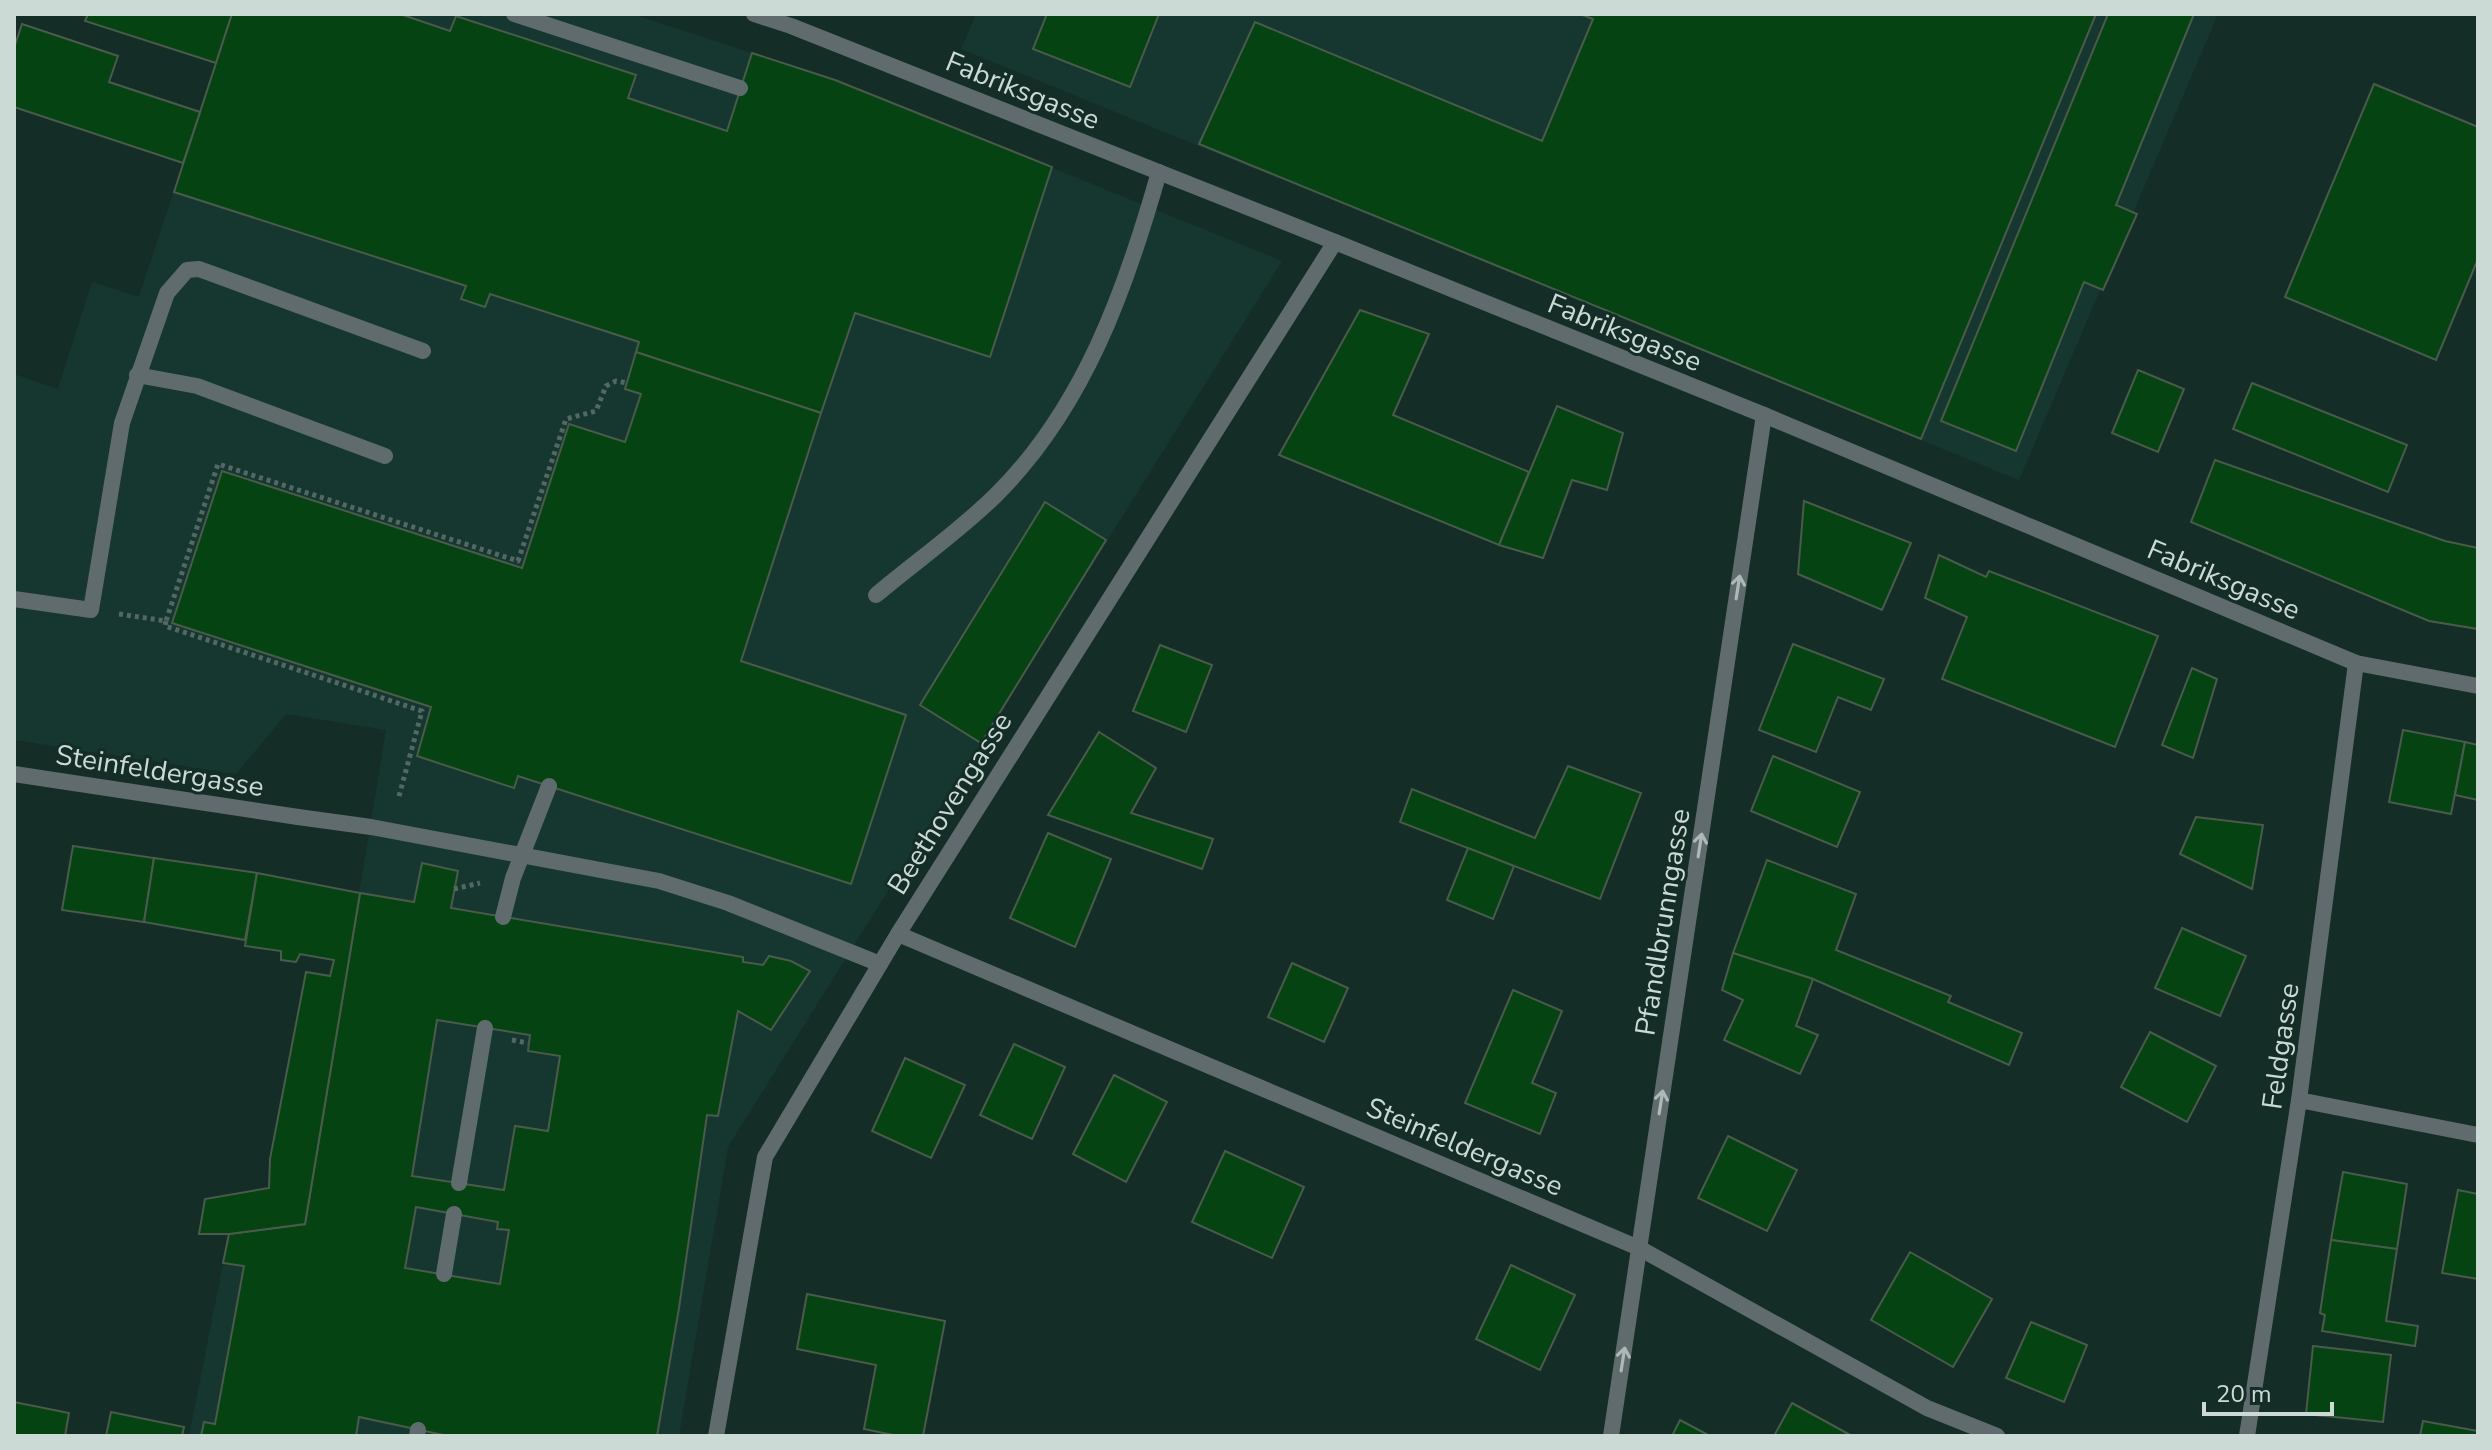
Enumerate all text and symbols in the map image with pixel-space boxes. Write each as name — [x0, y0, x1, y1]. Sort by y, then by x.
street label: Fabriksgasse — [940, 43, 1105, 139]
street label: Fabriksgasse — [1542, 285, 1707, 381]
street label: Fabriksgasse — [2141, 531, 2306, 629]
one-way arrow — [1731, 575, 1746, 601]
street label: Beethovengasse — [879, 705, 1021, 902]
street label: Steinfeldergasse — [53, 736, 267, 806]
street label: Pfandlbrunngasse — [1626, 806, 1700, 1038]
one-way arrow — [1693, 832, 1708, 858]
street label: Feldgasse — [2253, 980, 2309, 1112]
street label: Steinfeldergasse — [1360, 1088, 1569, 1205]
one-way arrow — [1654, 1090, 1669, 1115]
one-way arrow — [1616, 1347, 1631, 1372]
scale bar — [2204, 1366, 2332, 1416]
text: 20 m — [2216, 1378, 2272, 1410]

